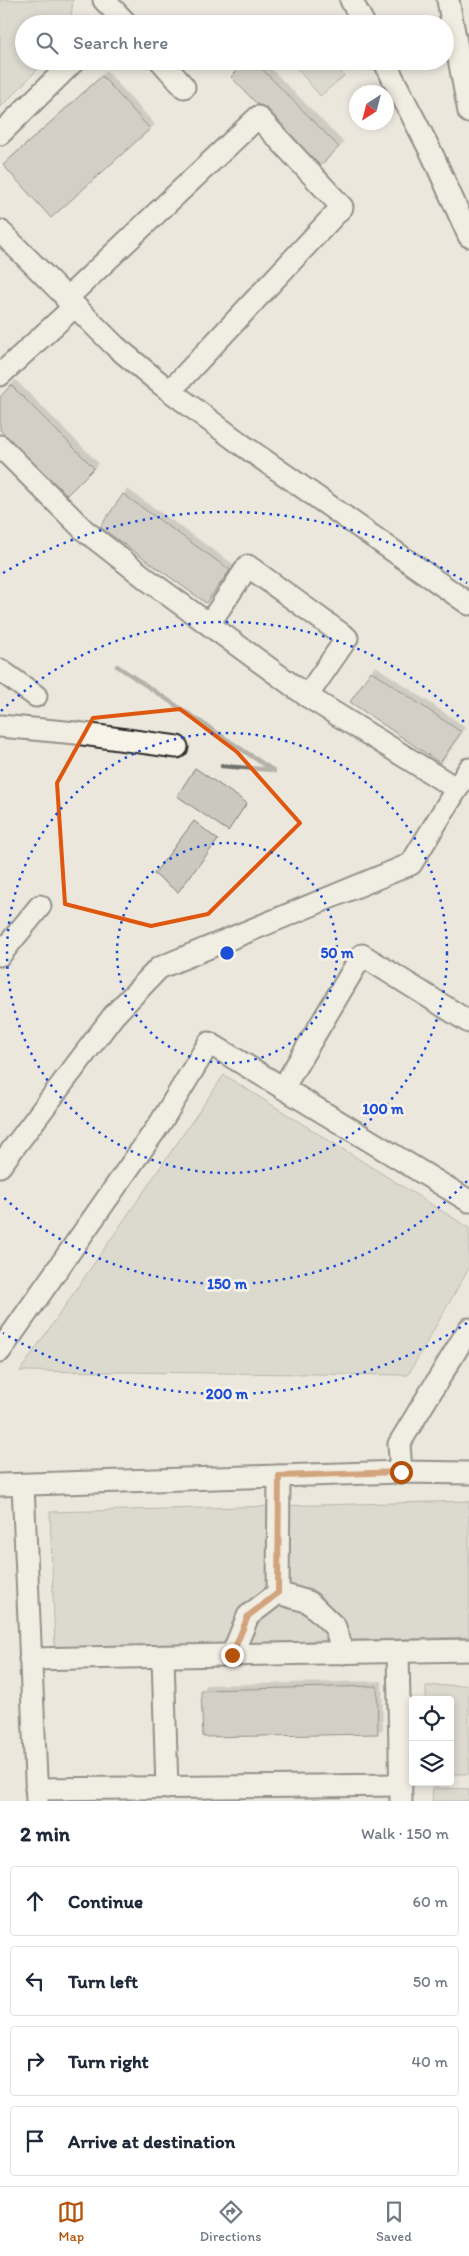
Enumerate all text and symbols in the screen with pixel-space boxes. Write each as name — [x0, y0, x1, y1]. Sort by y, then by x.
search box — [15, 15, 454, 70]
icon: search — [33, 29, 61, 57]
text: Search here — [73, 31, 168, 54]
north arrow — [349, 85, 394, 130]
centre of rings — [218, 944, 236, 962]
text: 50 m — [320, 944, 354, 962]
text: 100 m — [362, 1100, 404, 1118]
text: 150 m — [207, 1275, 247, 1293]
text: 200 m — [206, 1385, 249, 1403]
route start — [390, 1461, 413, 1484]
route end — [221, 1644, 244, 1667]
map controls — [409, 1696, 454, 1786]
button: locate — [409, 1696, 454, 1741]
button: layers — [409, 1741, 454, 1786]
text: 2 min — [20, 1821, 70, 1846]
text: Walk · 150 m — [361, 1824, 449, 1843]
icon: ahead — [21, 1887, 49, 1915]
text: Continue — [68, 1890, 143, 1913]
text: 60 m — [413, 1892, 448, 1911]
icon: left — [21, 1967, 49, 1995]
text: Turn left — [68, 1970, 138, 1993]
text: 50 m — [413, 1972, 448, 1991]
icon: right — [21, 2047, 49, 2075]
text: Turn right — [68, 2050, 149, 2073]
text: 40 m — [411, 2052, 448, 2071]
icon: arrive — [21, 2127, 49, 2155]
text: Arrive at destination — [68, 2130, 235, 2153]
tab: Map — [57, 2198, 85, 2245]
tab: Directions — [200, 2198, 261, 2245]
tab: Saved — [376, 2198, 412, 2245]

